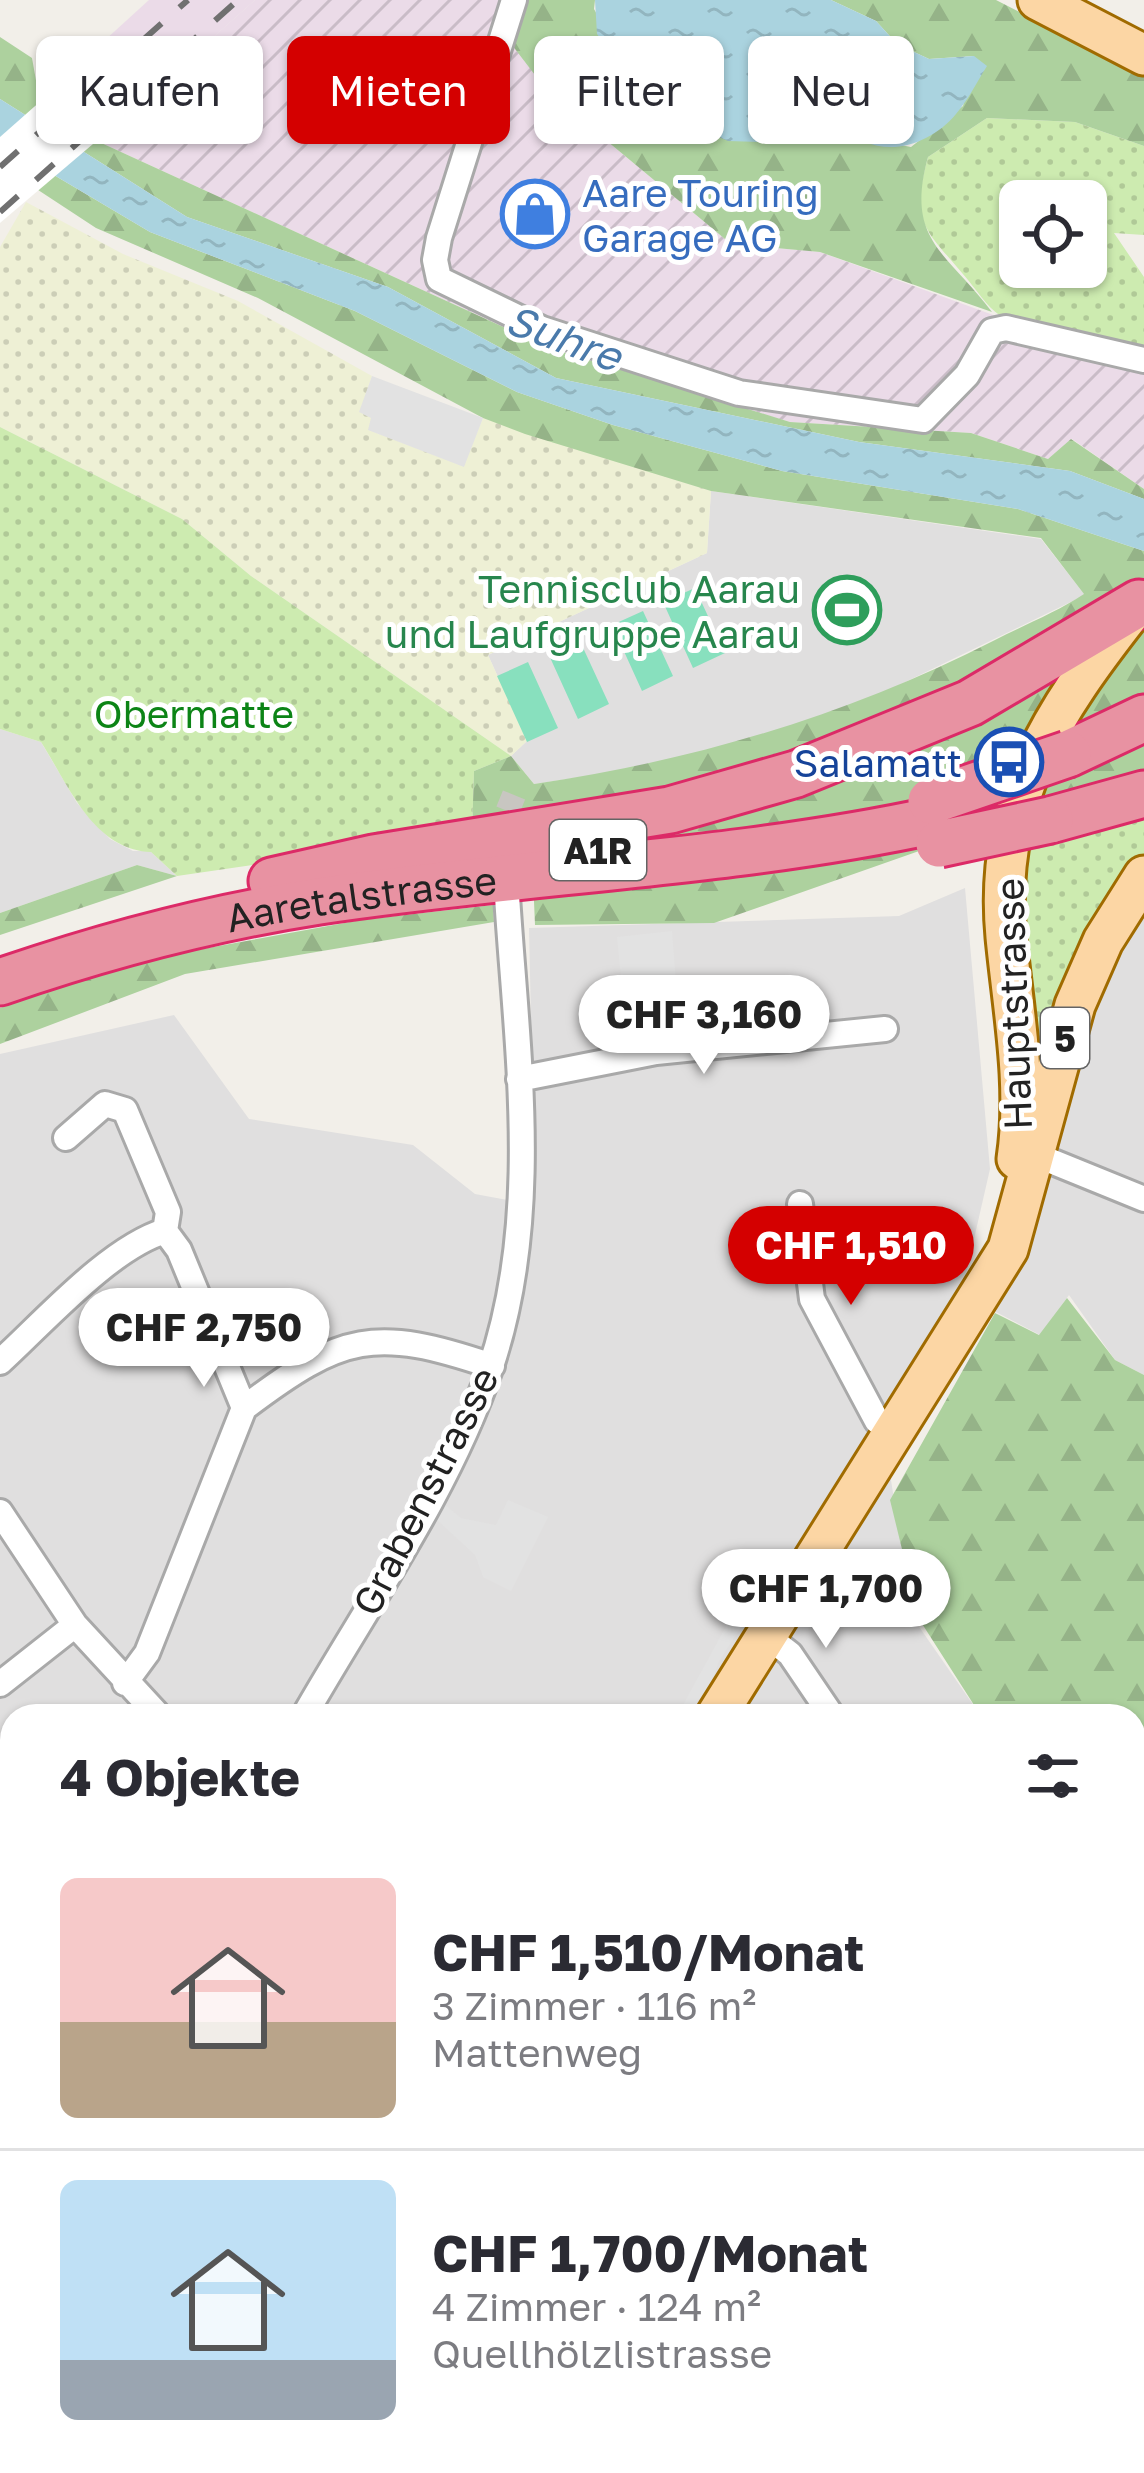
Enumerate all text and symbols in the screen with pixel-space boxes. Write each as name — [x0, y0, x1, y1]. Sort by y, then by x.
chip: Kaufen — [36, 36, 263, 144]
chip: Mieten — [287, 36, 510, 144]
chip: Filter — [534, 36, 724, 144]
chip: Neu — [748, 36, 914, 144]
place label: Aare Touring Garage AG — [582, 169, 819, 261]
shop icon: Aare Touring Garage AG — [500, 179, 570, 249]
map controls — [999, 180, 1107, 288]
button: locate — [999, 180, 1107, 288]
water label: Suhre — [500, 293, 631, 382]
place label: Tennisclub Aarau und Laufgruppe Aarau — [385, 565, 800, 657]
sports icon: Tennisclub Aarau und Laufgruppe Aarau — [812, 575, 882, 645]
park label: Obermatte — [94, 690, 294, 737]
bus stop icon: Salamatt — [974, 727, 1044, 797]
place label: Salamatt — [794, 739, 962, 786]
road number: A1R — [550, 820, 646, 880]
street label: Aaretalstrasse — [222, 856, 499, 941]
street label: Hauptstrasse — [985, 877, 1041, 1131]
pin: CHF 3,160 — [567, 975, 841, 1077]
text: CHF 3,160 — [606, 990, 802, 1037]
road number: 5 — [1041, 1008, 1089, 1068]
pin: CHF 1,510 — [714, 1206, 988, 1308]
text: CHF 1,510 — [755, 1221, 947, 1268]
pin: CHF 2,750 — [67, 1288, 341, 1390]
text: CHF 2,750 — [106, 1303, 302, 1350]
street label: Grabenstrasse — [342, 1359, 508, 1623]
pin: CHF 1,700 — [689, 1549, 963, 1651]
text: CHF 1,700 — [729, 1564, 923, 1611]
icon: filters — [1020, 1743, 1086, 1809]
text: 4 Objekte — [60, 1746, 300, 1807]
text: CHF 1,510/Monat — [432, 1921, 864, 1982]
icon: home — [156, 1926, 300, 2070]
text: 3 Zimmer · 116 m² — [432, 1982, 756, 2029]
text: Mattenweg — [432, 2029, 642, 2076]
text: CHF 1,700/Monat — [432, 2222, 868, 2283]
icon: home — [156, 2228, 300, 2372]
text: 4 Zimmer · 124 m² — [432, 2283, 761, 2330]
text: Quellhölzlistrasse — [432, 2330, 772, 2377]

